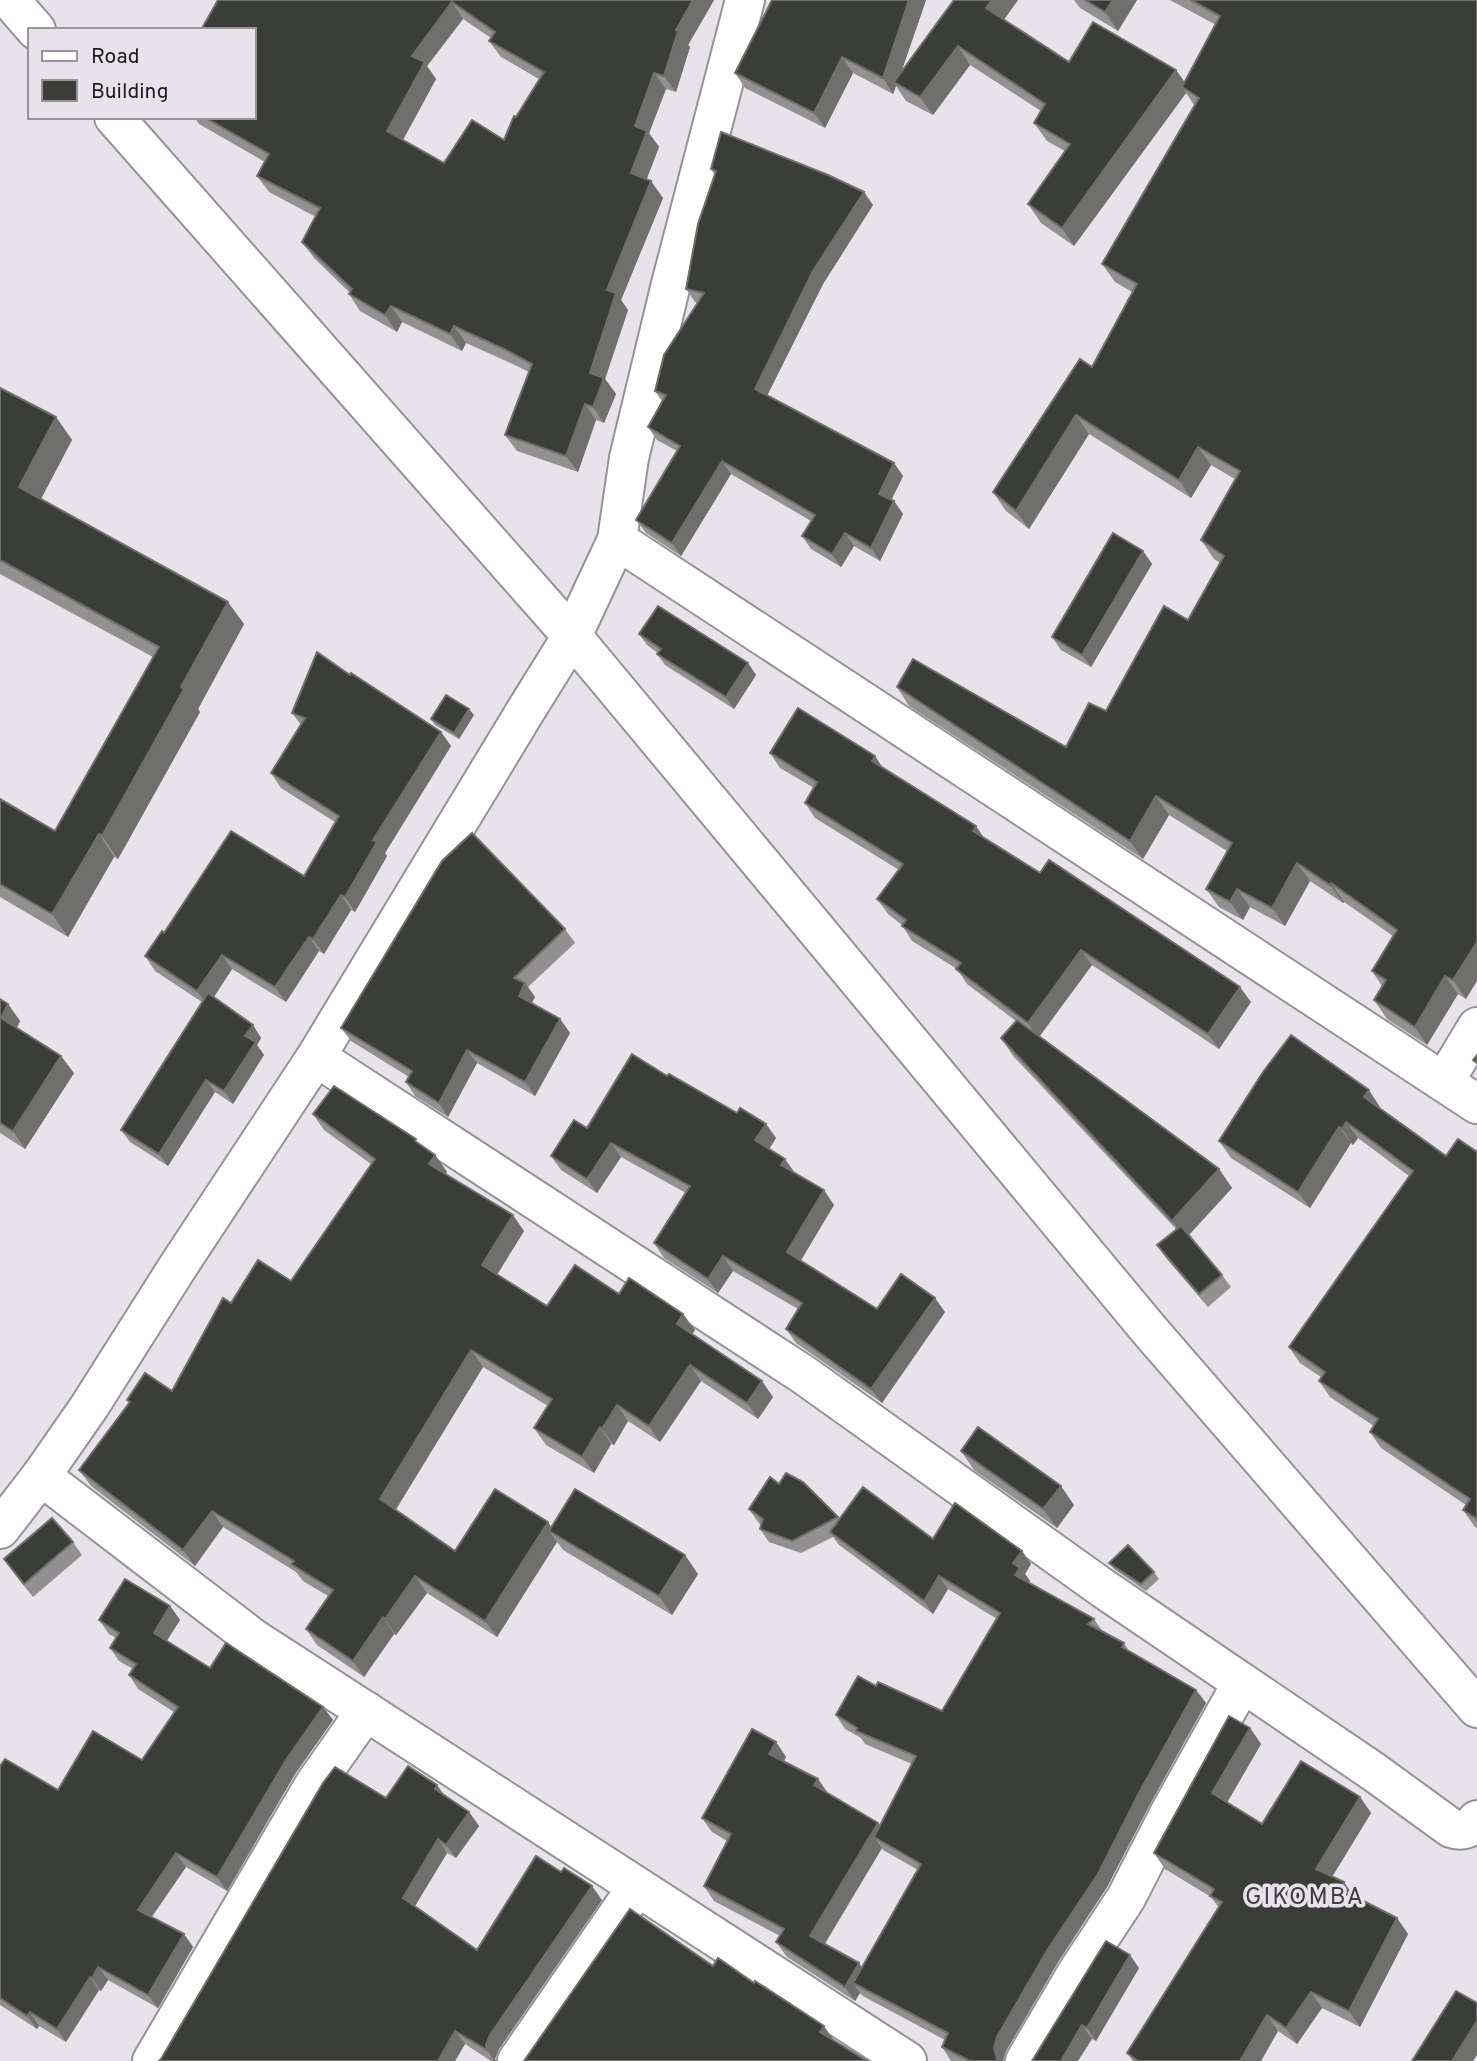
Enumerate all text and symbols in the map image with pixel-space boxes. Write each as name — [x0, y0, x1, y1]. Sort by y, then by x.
legend — [28, 28, 256, 119]
text: Road — [91, 44, 140, 71]
text: Building — [91, 79, 169, 106]
district label: GIKOMBA — [1245, 1883, 1365, 1913]

